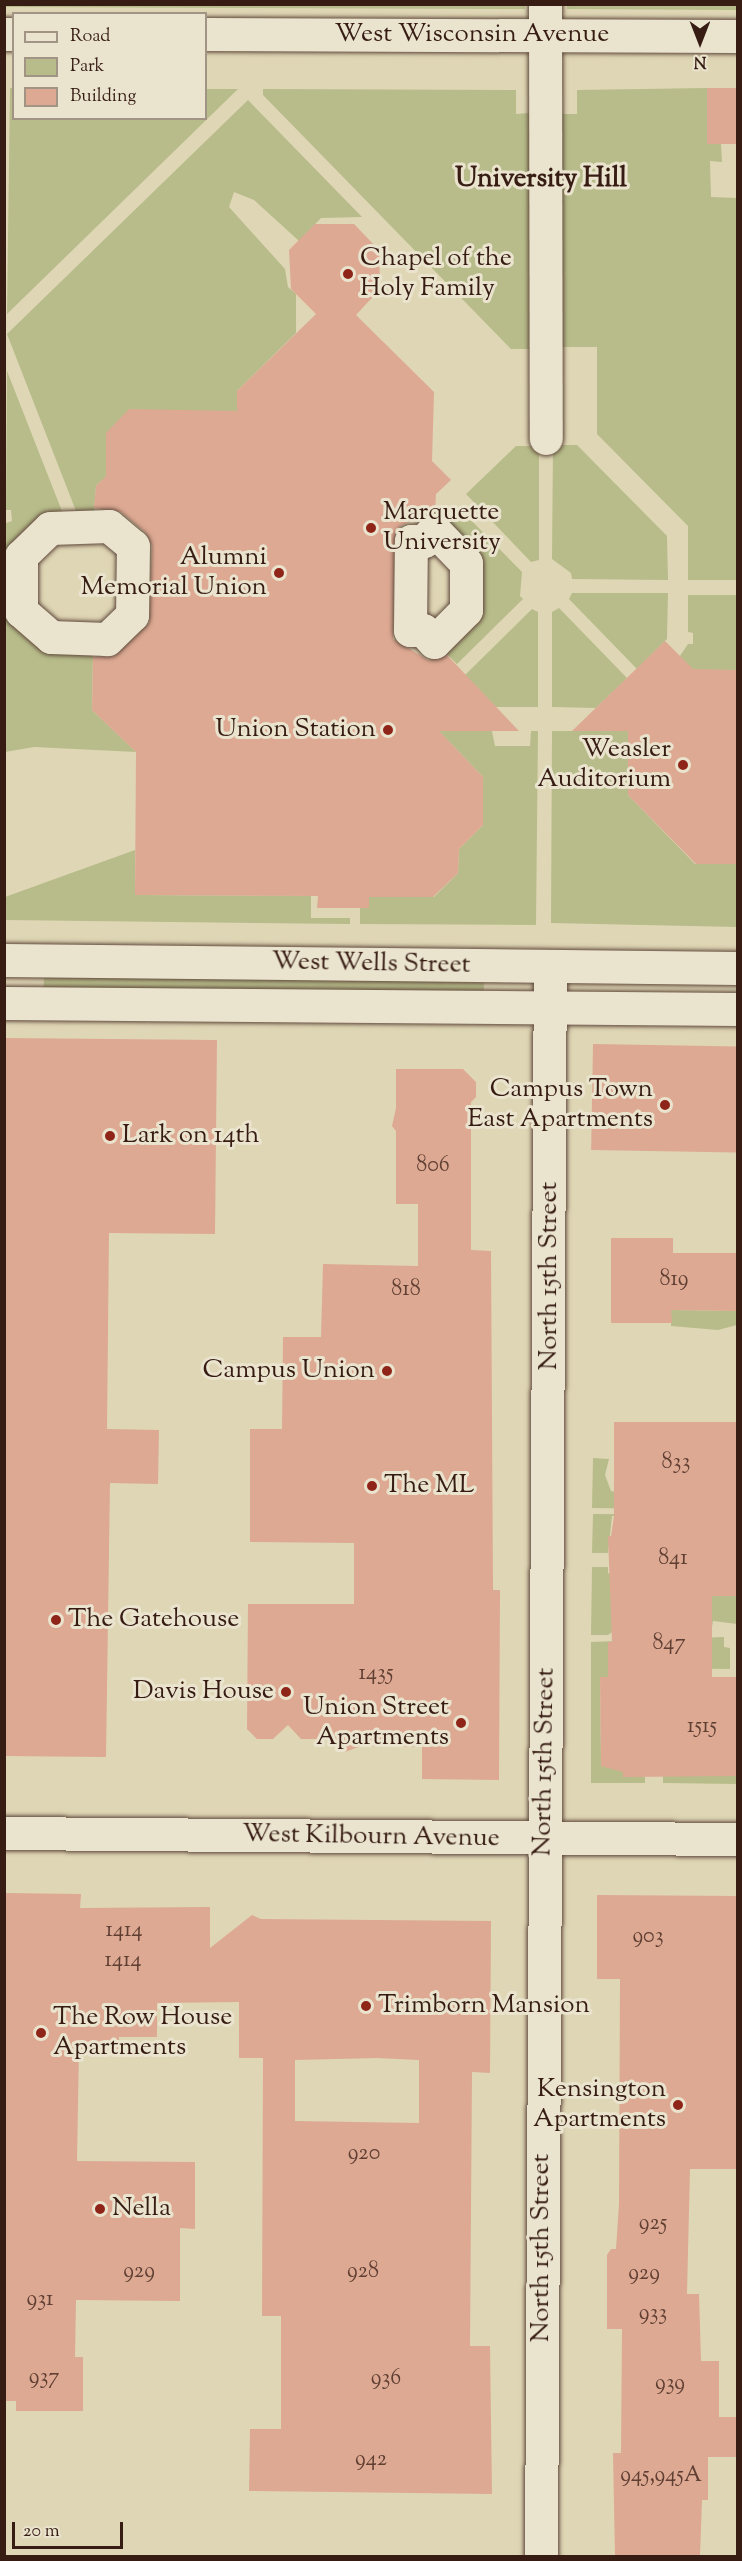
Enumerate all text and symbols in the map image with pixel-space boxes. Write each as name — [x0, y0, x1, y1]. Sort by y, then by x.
legend — [12, 12, 207, 120]
north arrow — [670, 12, 730, 72]
street label: West Wisconsin Avenue — [335, 19, 609, 51]
text: Road — [70, 24, 110, 50]
text: N — [694, 49, 706, 72]
text: Park — [70, 54, 104, 80]
text: Building — [70, 84, 136, 110]
district label: University Hill — [455, 164, 627, 196]
place label: Chapel of the Holy Family — [360, 243, 512, 304]
marker: Chapel of the Holy Family — [341, 267, 355, 281]
place label: Marquette University — [383, 497, 501, 558]
marker: Marquette University — [364, 521, 378, 535]
place label: Alumni Memorial Union — [81, 542, 267, 604]
marker: Alumni Memorial Union — [272, 566, 286, 580]
place label: Union Station — [215, 714, 376, 746]
marker: Union Station — [381, 723, 395, 737]
place label: Weasler Auditorium — [537, 734, 671, 796]
marker: Weasler Auditorium — [676, 758, 690, 772]
street label: West Wells Street — [271, 947, 471, 981]
place label: Campus Town East Apartments — [468, 1074, 653, 1136]
marker: Campus Town East Apartments — [658, 1098, 672, 1112]
place label: Lark on 14th — [122, 1120, 260, 1152]
marker: Lark on 14th — [103, 1129, 117, 1143]
house number: 806 — [416, 1154, 450, 1180]
street label: North 15th Street — [534, 1182, 566, 1370]
house number: 819 — [660, 1268, 688, 1294]
house number: 818 — [391, 1278, 421, 1304]
place label: Campus Union — [203, 1355, 375, 1387]
marker: Campus Union — [380, 1364, 394, 1378]
house number: 833 — [662, 1451, 690, 1477]
place label: The ML — [384, 1470, 475, 1502]
marker: The ML — [365, 1479, 379, 1493]
house number: 841 — [658, 1547, 688, 1573]
place label: The Gatehouse — [68, 1604, 239, 1636]
marker: The Gatehouse — [49, 1613, 63, 1627]
house number: 847 — [653, 1632, 685, 1658]
house number: 1435 — [359, 1662, 393, 1688]
street label: North 15th Street — [528, 1667, 562, 1857]
place label: Davis House — [133, 1676, 274, 1708]
marker: Davis House — [279, 1685, 293, 1699]
place label: Union Street Apartments — [303, 1692, 449, 1754]
house number: 1515 — [687, 1715, 717, 1741]
marker: Union Street Apartments — [454, 1716, 468, 1730]
street label: West Kilbourn Avenue — [242, 1819, 500, 1855]
house number: 1414 — [105, 1919, 143, 1945]
house number: 903 — [632, 1925, 664, 1951]
house number: 1414 — [104, 1949, 142, 1975]
place label: Trimborn Mansion — [378, 1990, 590, 2022]
marker: Trimborn Mansion — [359, 1999, 373, 2013]
place label: The Row House Apartments — [53, 2002, 232, 2064]
marker: The Row House Apartments — [34, 2026, 48, 2040]
place label: Kensington Apartments — [533, 2074, 666, 2136]
marker: Kensington Apartments — [671, 2098, 685, 2112]
house number: 920 — [348, 2142, 380, 2168]
street label: North 15th Street — [526, 2154, 558, 2342]
place label: Nella — [112, 2193, 171, 2225]
marker: Nella — [93, 2202, 107, 2216]
house number: 925 — [639, 2212, 667, 2238]
house number: 929 — [123, 2260, 155, 2286]
house number: 928 — [347, 2260, 379, 2286]
house number: 929 — [628, 2262, 660, 2288]
house number: 931 — [26, 2288, 54, 2314]
house number: 933 — [639, 2302, 667, 2328]
house number: 937 — [29, 2366, 59, 2392]
house number: 936 — [371, 2367, 401, 2393]
house number: 939 — [655, 2372, 685, 2398]
house number: 942 — [355, 2448, 387, 2474]
house number: 945,945A — [620, 2464, 702, 2490]
scale bar — [15, 2510, 126, 2548]
text: 20 m — [23, 2519, 60, 2545]

